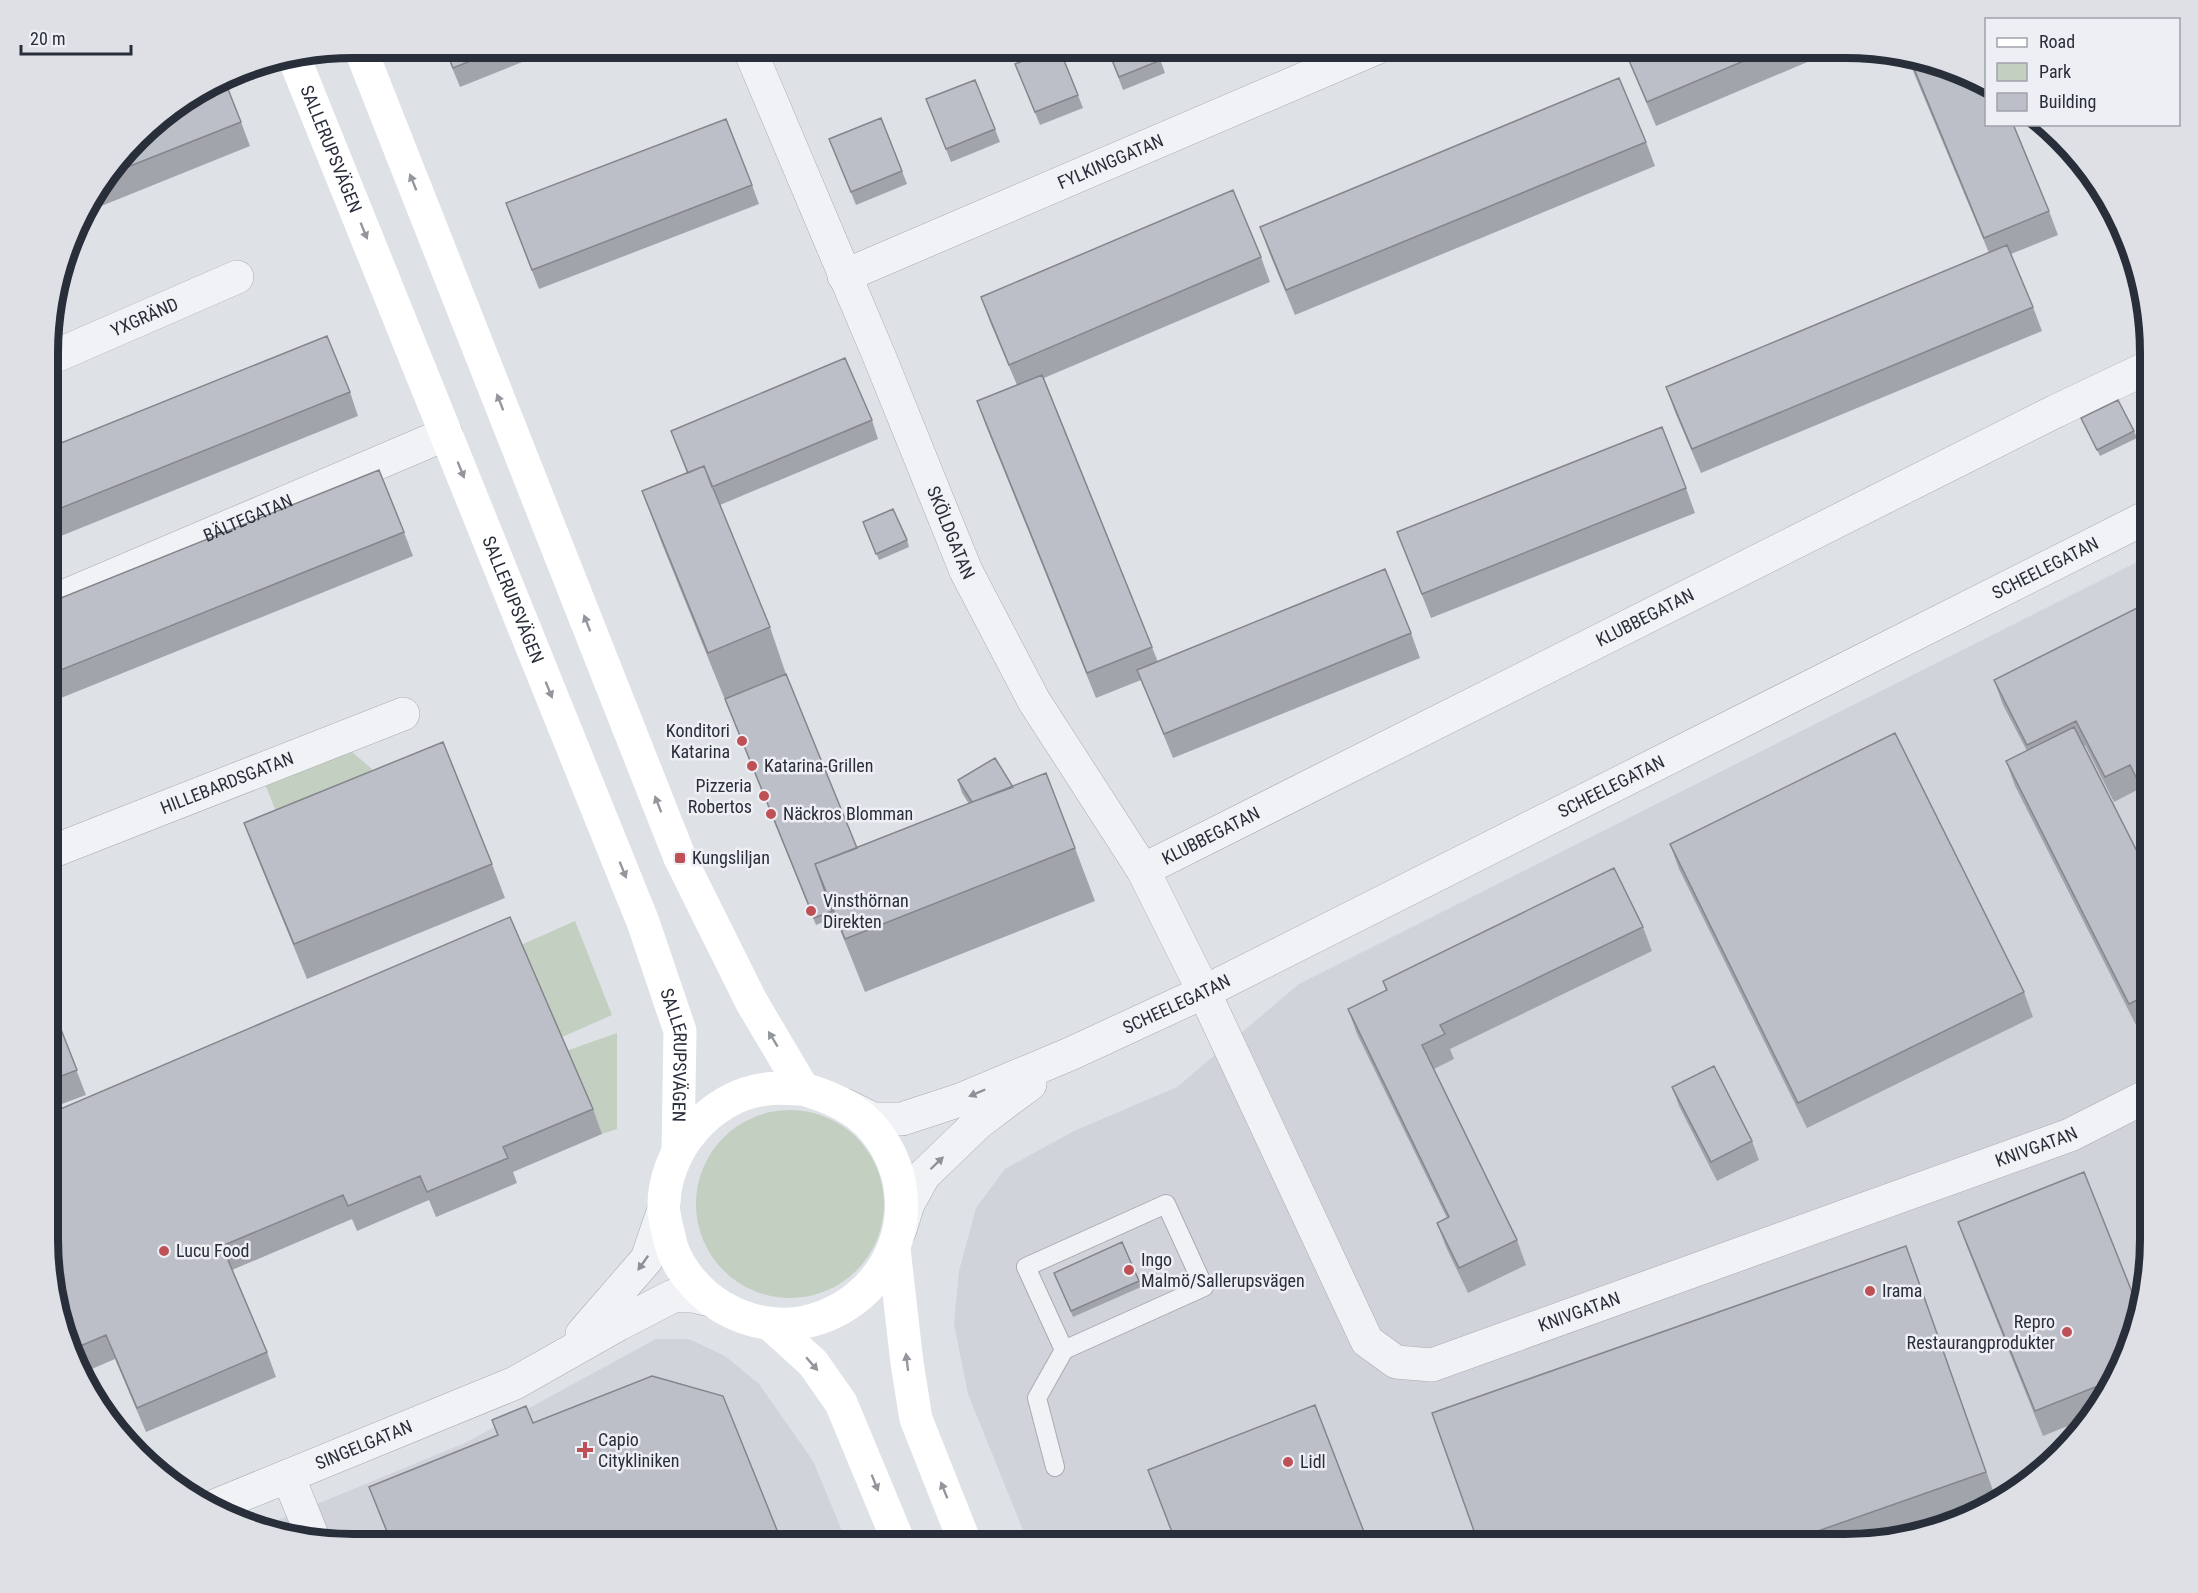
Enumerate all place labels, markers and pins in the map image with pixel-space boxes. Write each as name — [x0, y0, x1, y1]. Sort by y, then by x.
place label: Konditori Katarina — [666, 720, 730, 762]
marker: Konditori Katarina — [735, 734, 749, 748]
place label: Katarina-Grillen — [764, 755, 873, 776]
marker: Katarina-Grillen — [745, 759, 759, 773]
place label: Pizzeria Robertos — [688, 775, 752, 817]
marker: Pizzeria Robertos — [757, 789, 771, 803]
place label: Näckros Blomman — [783, 803, 913, 824]
marker: Näckros Blomman — [764, 807, 778, 821]
place label: Kungsliljan — [692, 847, 770, 868]
marker: Kungsliljan — [673, 851, 687, 865]
place label: Vinsthörnan Direkten — [823, 890, 909, 932]
marker: Vinsthörnan Direkten — [804, 904, 818, 918]
place label: Lucu Food — [176, 1240, 250, 1261]
marker: Lucu Food — [157, 1244, 171, 1258]
place label: Ingo Malmö/Sallerupsvägen — [1141, 1249, 1305, 1291]
marker: Ingo Malmö/Sallerupsvägen — [1122, 1263, 1136, 1277]
place label: Irama — [1882, 1280, 1922, 1301]
marker: Irama — [1863, 1284, 1877, 1298]
place label: Repro Restaurangprodukter — [1907, 1311, 2056, 1353]
marker: Repro Restaurangprodukter — [2060, 1325, 2074, 1339]
place label: Capio Citykliniken — [598, 1429, 679, 1471]
marker: Capio Citykliniken — [576, 1441, 594, 1459]
place label: Lidl — [1300, 1451, 1326, 1472]
marker: Lidl — [1281, 1455, 1295, 1469]

